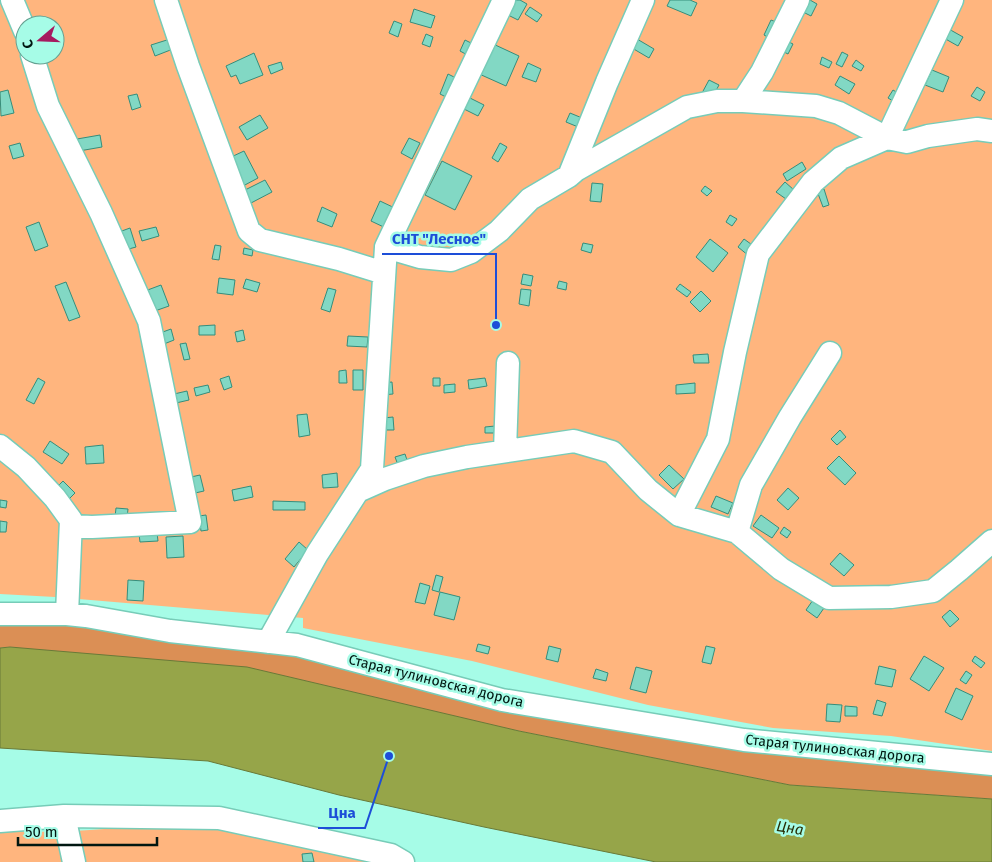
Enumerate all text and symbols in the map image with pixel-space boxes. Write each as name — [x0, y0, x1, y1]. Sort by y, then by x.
north arrow — [15, 15, 65, 65]
text: С — [19, 37, 38, 51]
callout: СНТ "Лесное" — [382, 224, 496, 254]
text: СНТ "Лесное" — [392, 230, 486, 248]
street label: Старая тулиновская дорога — [347, 651, 525, 711]
street label: Старая тулиновская дорога — [745, 731, 925, 767]
callout: Цна — [318, 798, 365, 828]
text: Цна — [328, 804, 356, 822]
scale bar — [18, 814, 156, 846]
water label: Цна — [775, 817, 805, 839]
text: 50 m — [25, 823, 58, 841]

